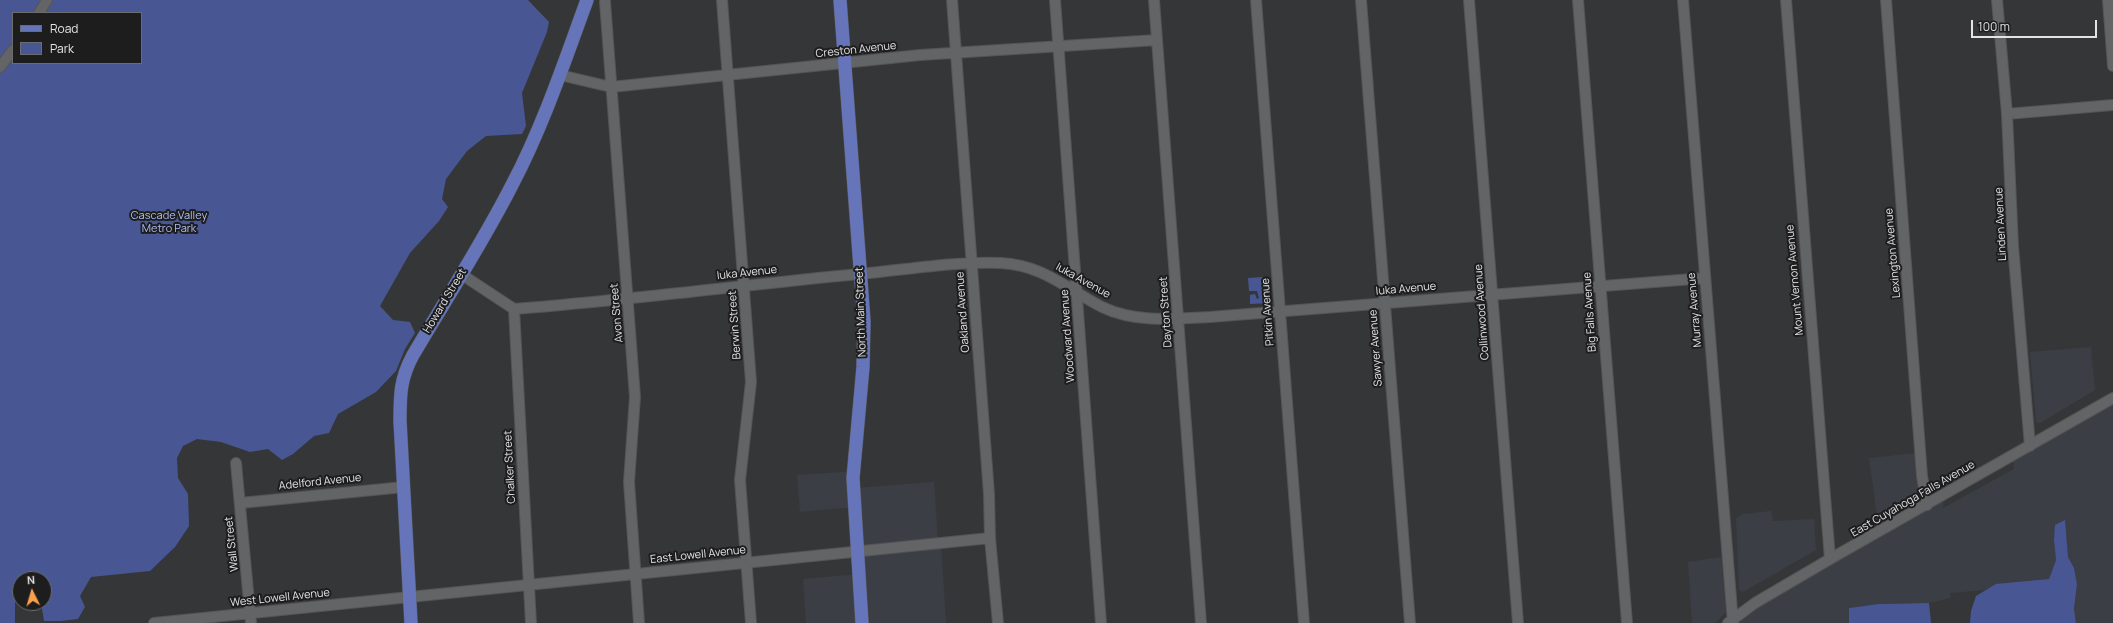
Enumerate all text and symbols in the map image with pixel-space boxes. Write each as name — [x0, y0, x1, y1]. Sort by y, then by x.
legend — [12, 12, 142, 64]
scale bar — [1973, 12, 2099, 38]
text: 100 m — [1978, 18, 2010, 35]
text: Road — [50, 20, 78, 37]
street label: Creston Avenue — [815, 39, 897, 61]
text: Park — [50, 40, 74, 57]
street label: Linden Avenue — [1992, 187, 2010, 261]
street label: Lexington Avenue — [1882, 207, 1904, 299]
park label: Cascade Valley Metro Park — [131, 209, 207, 235]
street label: Mount Vernon Avenue — [1784, 224, 1806, 336]
street label: Iuka Avenue — [1053, 261, 1113, 301]
street label: Iuka Avenue — [716, 263, 778, 283]
street label: Collinwood Avenue — [1472, 264, 1492, 360]
street label: Howard Street — [421, 266, 469, 336]
street label: North Main Street — [853, 267, 869, 357]
street label: Oakland Avenue — [954, 271, 972, 353]
street label: Big Falls Avenue — [1581, 272, 1599, 352]
street label: Murray Avenue — [1685, 272, 1705, 348]
street label: Dayton Street — [1157, 276, 1175, 348]
street label: Pitkin Avenue — [1259, 278, 1277, 346]
street label: Iuka Avenue — [1375, 280, 1437, 298]
street label: Avon Street — [608, 283, 626, 343]
street label: Woodward Avenue — [1058, 289, 1078, 383]
street label: Berwin Street — [726, 290, 744, 360]
street label: Sawyer Avenue — [1367, 309, 1385, 387]
street label: Chalker Street — [501, 430, 519, 504]
street label: East Cuyahoga Falls Avenue — [1849, 458, 1977, 540]
street label: Adelford Avenue — [278, 471, 362, 493]
street label: Wall Street — [223, 516, 241, 572]
street label: East Lowell Avenue — [649, 543, 747, 567]
north arrow — [12, 571, 52, 611]
text: N — [26, 572, 36, 587]
street label: West Lowell Avenue — [230, 586, 330, 610]

